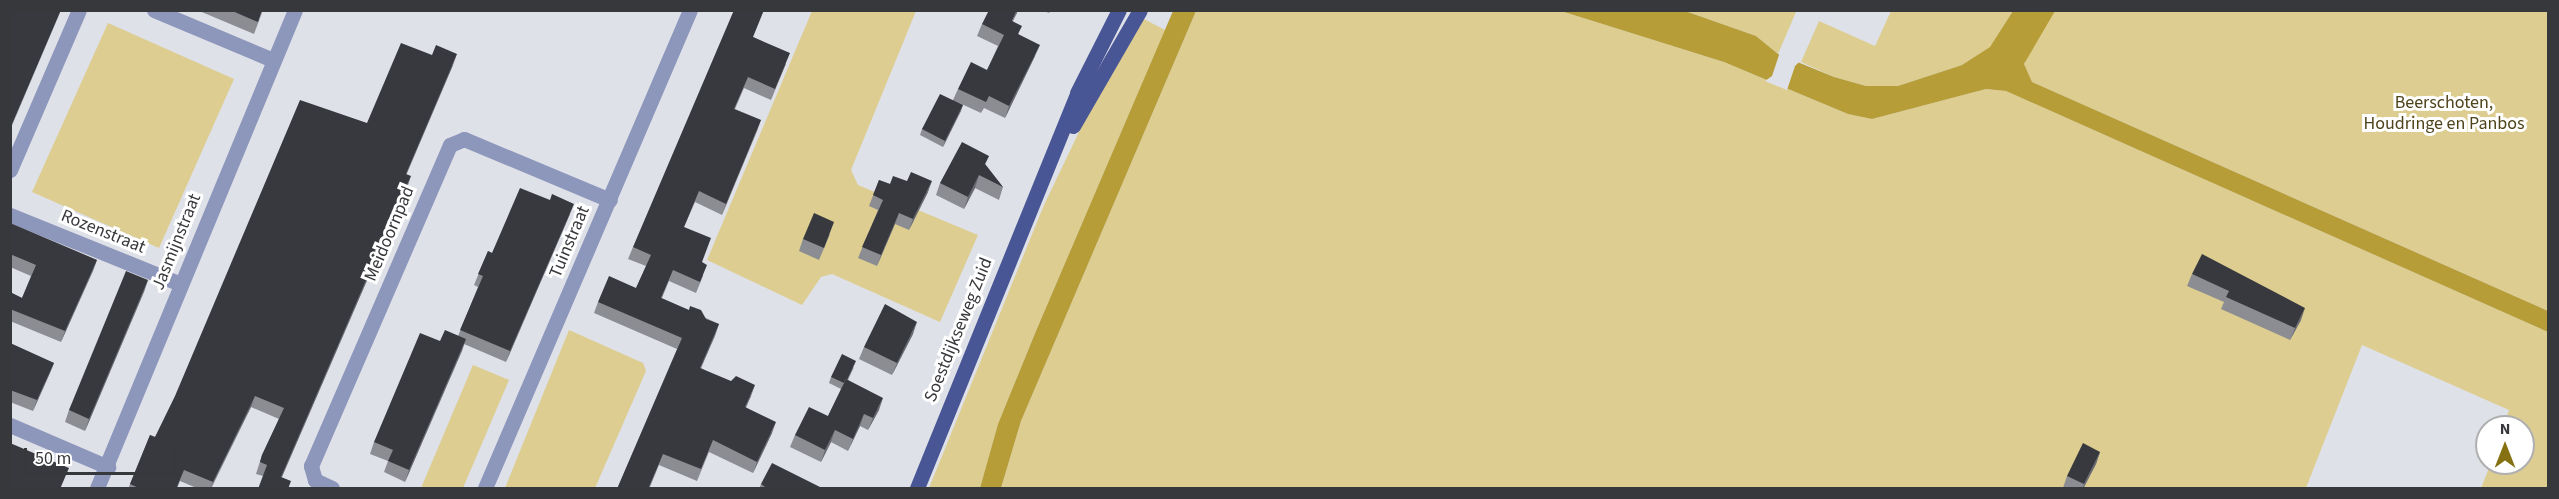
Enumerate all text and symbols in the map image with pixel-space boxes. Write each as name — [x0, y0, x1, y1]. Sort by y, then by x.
park label: Beerschoten, Houdringe en Panbos — [2363, 93, 2525, 136]
street label: Meidoornpad — [360, 183, 420, 285]
street label: Jasmijnstraat — [148, 191, 206, 293]
street label: Tuinstraat — [545, 203, 595, 281]
street label: Rozenstraat — [58, 205, 148, 259]
street label: Soestdijkseweg Zuid — [920, 255, 998, 405]
north arrow — [2475, 415, 2535, 475]
text: N — [2500, 418, 2510, 440]
scale bar — [27, 436, 180, 474]
text: 50 m — [35, 446, 71, 471]

